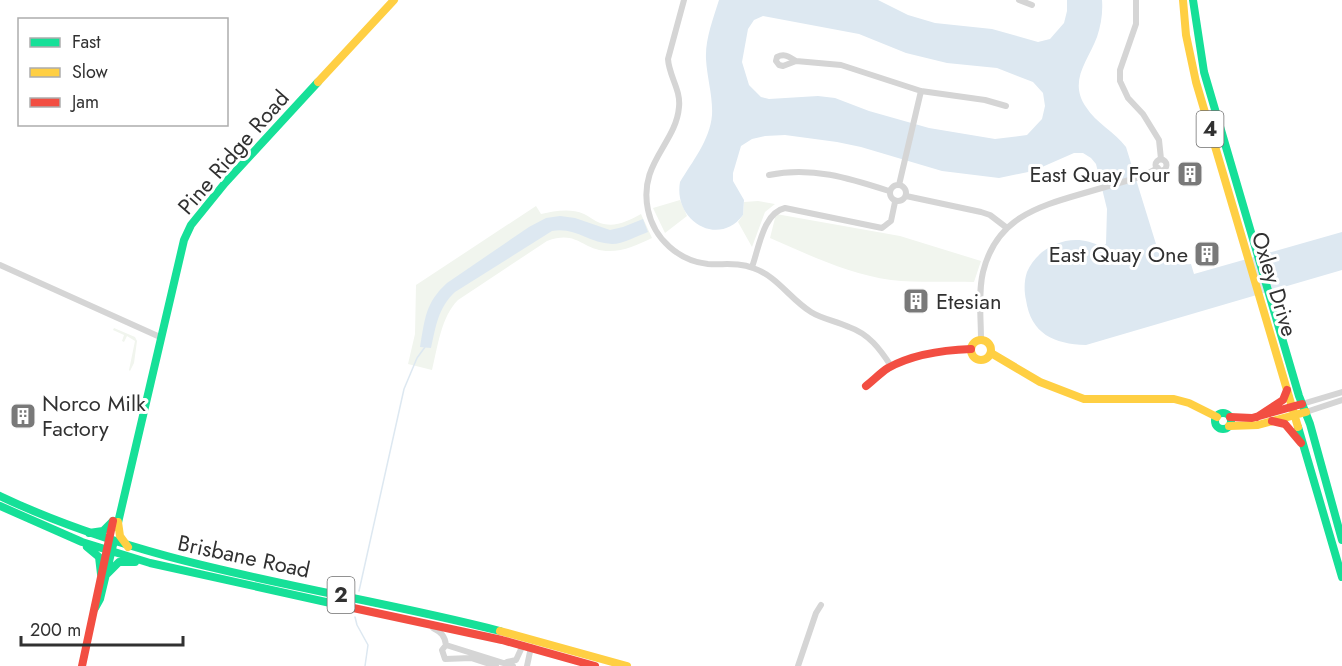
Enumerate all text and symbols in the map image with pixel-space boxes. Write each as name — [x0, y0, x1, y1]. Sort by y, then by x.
legend — [18, 18, 228, 126]
text: Fast — [72, 29, 101, 55]
text: Slow — [72, 59, 109, 85]
street label: Pine Ridge Road — [170, 83, 296, 221]
text: Jam — [70, 89, 99, 115]
road number: 4 — [1196, 111, 1224, 147]
place label: East Quay Four — [1029, 158, 1170, 190]
building icon: East Quay Four — [1175, 159, 1205, 189]
street label: Oxley Drive — [1244, 228, 1306, 340]
place label: East Quay One — [1049, 238, 1188, 270]
building icon: East Quay One — [1192, 239, 1222, 269]
place label: Etesian — [936, 285, 1001, 317]
building icon: Etesian — [901, 286, 931, 316]
place label: Norco Milk Factory — [42, 387, 146, 444]
building icon: Norco Milk Factory — [8, 401, 38, 431]
street label: Brisbane Road — [175, 526, 313, 586]
road number: 2 — [328, 577, 354, 613]
scale bar — [21, 609, 183, 647]
text: 200 m — [30, 617, 81, 643]

